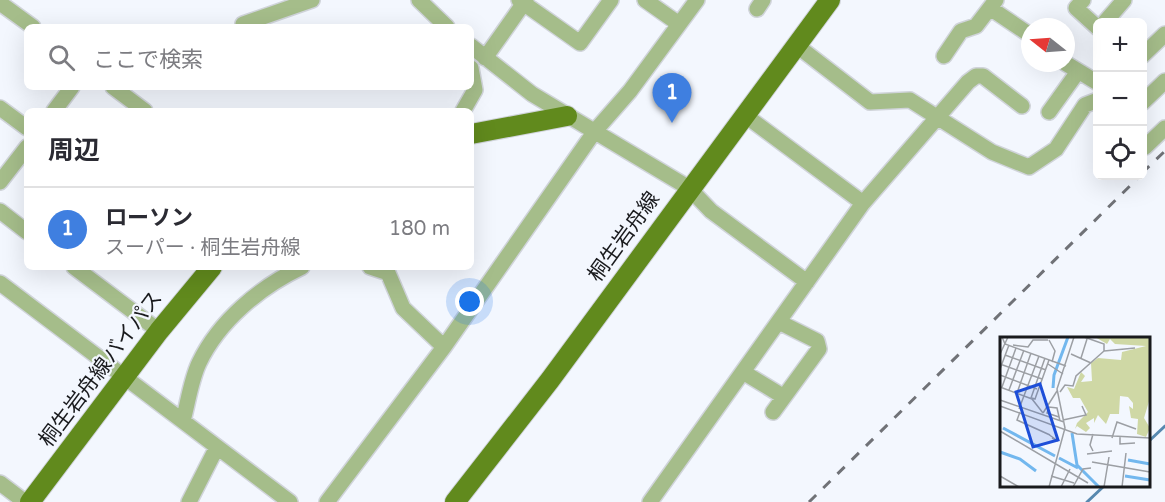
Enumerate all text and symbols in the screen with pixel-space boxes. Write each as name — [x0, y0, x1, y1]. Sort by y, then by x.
north arrow — [1021, 18, 1075, 72]
map controls — [1093, 18, 1147, 180]
button: + — [1093, 18, 1147, 72]
search box — [24, 24, 474, 90]
icon: search — [45, 41, 78, 74]
text: ここで検索 — [93, 47, 203, 73]
button: − — [1093, 72, 1147, 126]
pin: 1 — [652, 74, 692, 123]
button: locate — [1093, 126, 1147, 180]
text: 周辺 — [48, 135, 100, 166]
street label: 桐生岩舟線 — [583, 187, 665, 287]
text: ローソン — [105, 205, 193, 231]
text: 1 — [61, 217, 74, 241]
text: 180 m — [389, 217, 450, 241]
text: スーパー · 桐生岩舟線 — [105, 236, 300, 260]
street label: 桐生岩舟線バイパス — [34, 286, 168, 452]
your location — [455, 287, 484, 316]
inset map — [1000, 337, 1150, 487]

